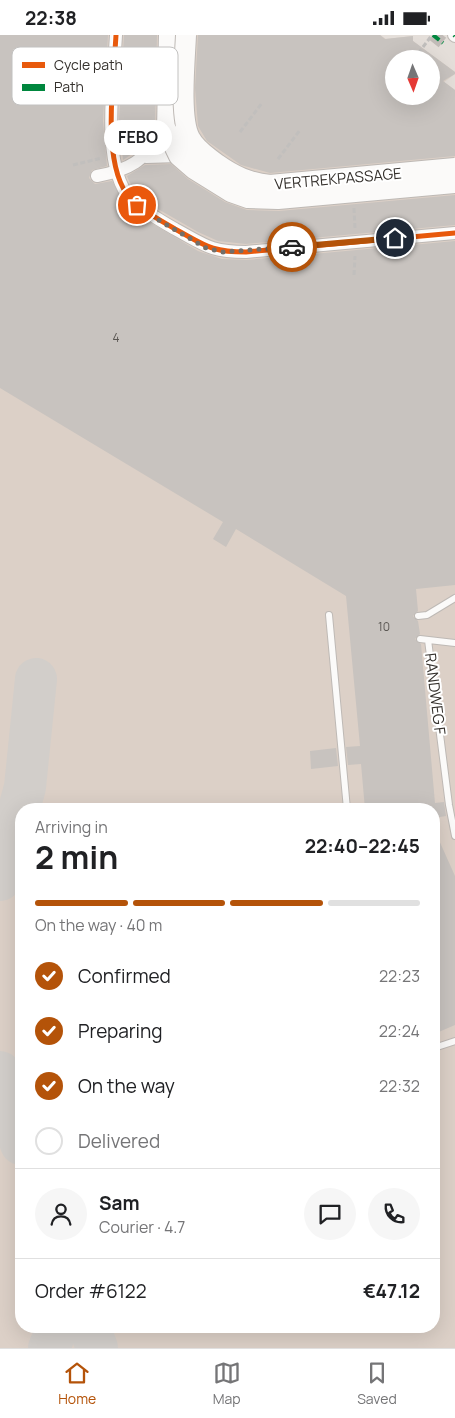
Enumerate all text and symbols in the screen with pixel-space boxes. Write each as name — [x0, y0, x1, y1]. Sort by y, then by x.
text: 22:38 — [25, 5, 77, 31]
legend — [12, 47, 178, 105]
north arrow — [385, 50, 440, 105]
map controls — [385, 50, 440, 105]
text: Cycle path — [54, 55, 123, 74]
text: Path — [54, 77, 84, 96]
callout: FEBO — [103, 120, 171, 155]
text: FEBO — [118, 126, 158, 148]
street label: VERTREKPASSAGE — [274, 162, 402, 195]
pin — [116, 184, 158, 226]
icon: bag — [123, 191, 151, 219]
pin — [374, 217, 416, 259]
courier — [267, 222, 317, 272]
icon: home — [381, 224, 409, 252]
icon: car — [278, 233, 306, 261]
house number: 4 — [112, 329, 120, 346]
house number: 10 — [378, 618, 390, 635]
street label: RANDWEG F — [420, 652, 451, 736]
text: Arriving in — [35, 816, 108, 838]
text: 22:40–22:45 — [305, 833, 420, 859]
text: 2 min — [35, 835, 118, 879]
text: On the way · 40 m — [35, 914, 162, 936]
icon: check — [35, 962, 63, 990]
text: Confirmed — [78, 963, 171, 989]
text: 22:23 — [379, 965, 420, 987]
icon: check — [35, 1017, 63, 1045]
text: Preparing — [78, 1018, 163, 1044]
text: 22:24 — [379, 1020, 420, 1042]
icon: check — [35, 1072, 63, 1100]
text: On the way — [78, 1073, 175, 1099]
text: 22:32 — [379, 1075, 420, 1097]
text: Delivered — [78, 1128, 160, 1154]
button: person — [35, 1188, 87, 1240]
button: chat — [304, 1188, 356, 1240]
button: phone — [368, 1188, 420, 1240]
text: Sam — [99, 1190, 140, 1216]
text: Courier · 4.7 — [99, 1216, 185, 1238]
text: Order #6122 — [35, 1278, 146, 1304]
text: €47.12 — [363, 1278, 420, 1304]
tab: Home — [58, 1359, 96, 1408]
tab: Map — [213, 1359, 241, 1408]
tab: Saved — [357, 1359, 397, 1408]

